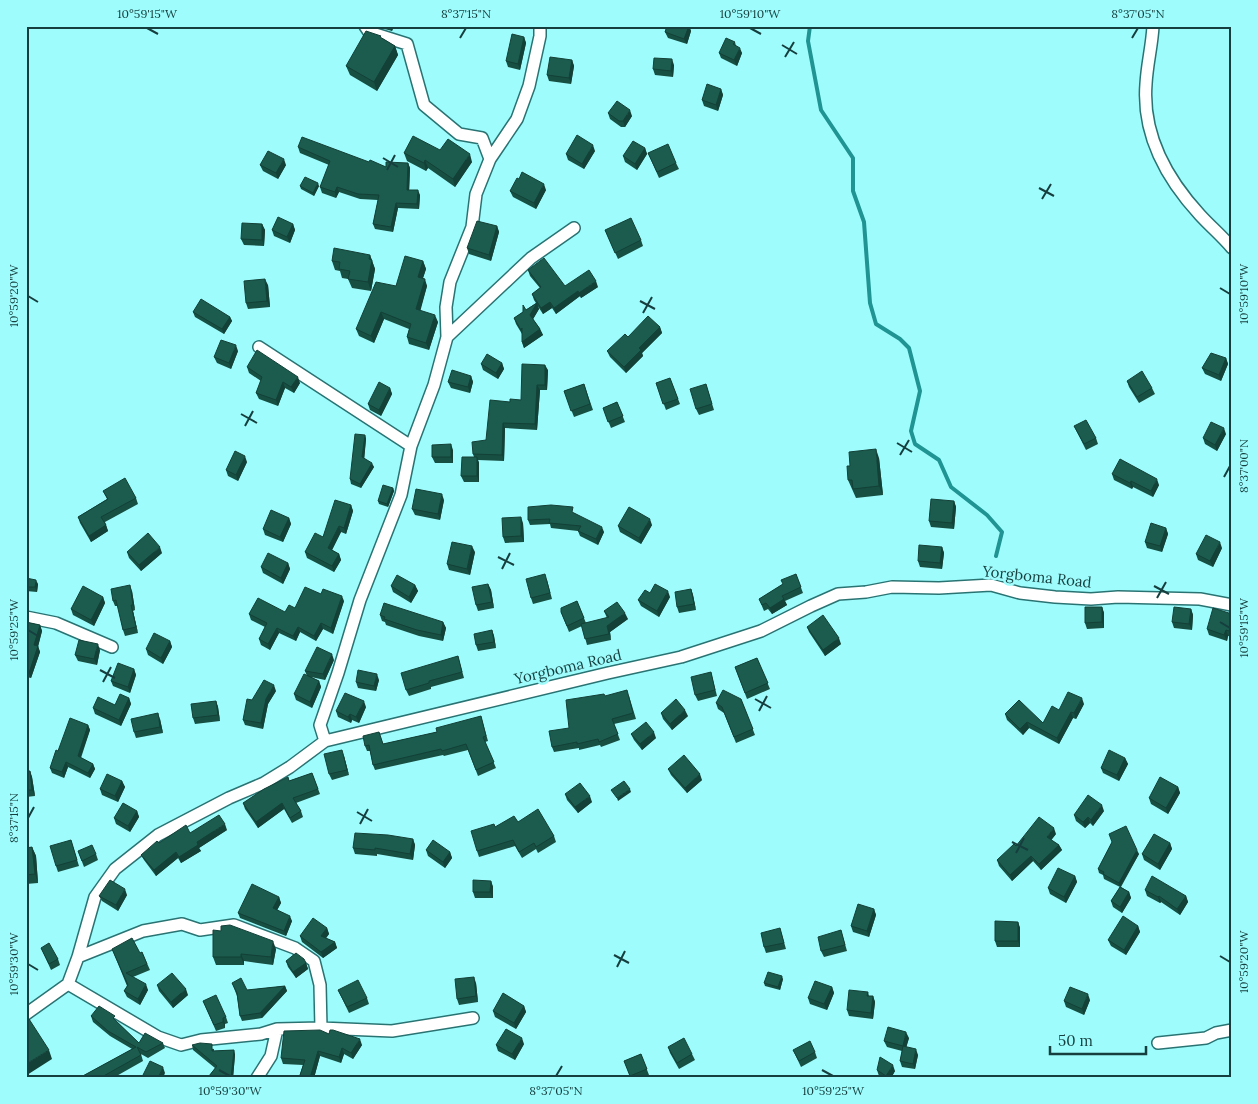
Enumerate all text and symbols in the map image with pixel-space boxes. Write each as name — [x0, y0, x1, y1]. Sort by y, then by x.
text: 10°59'15"W — [117, 6, 178, 21]
text: 8°37'15"N — [441, 6, 491, 21]
text: 10°59'10"W — [720, 6, 781, 21]
text: 8°37'05"N — [1111, 6, 1165, 21]
text: 10°59'10"W — [1236, 263, 1251, 324]
text: 10°59'20"W — [6, 264, 21, 327]
text: 8°37'00"N — [1236, 439, 1251, 493]
street label: Yorgboma Road — [981, 561, 1093, 592]
text: 10°59'15"W — [1236, 597, 1251, 658]
text: 10°59'25"W — [6, 598, 21, 661]
street label: Yorgboma Road — [511, 645, 623, 688]
text: 8°37'15"N — [6, 793, 21, 843]
text: 10°59'20"W — [1236, 930, 1251, 993]
text: 10°59'30"W — [6, 932, 21, 995]
scale bar — [1050, 1024, 1147, 1056]
text: 50 m — [1058, 1031, 1093, 1050]
text: 10°59'30"W — [199, 1083, 262, 1098]
text: 8°37'05"N — [529, 1083, 583, 1098]
text: 10°59'25"W — [802, 1083, 865, 1098]

